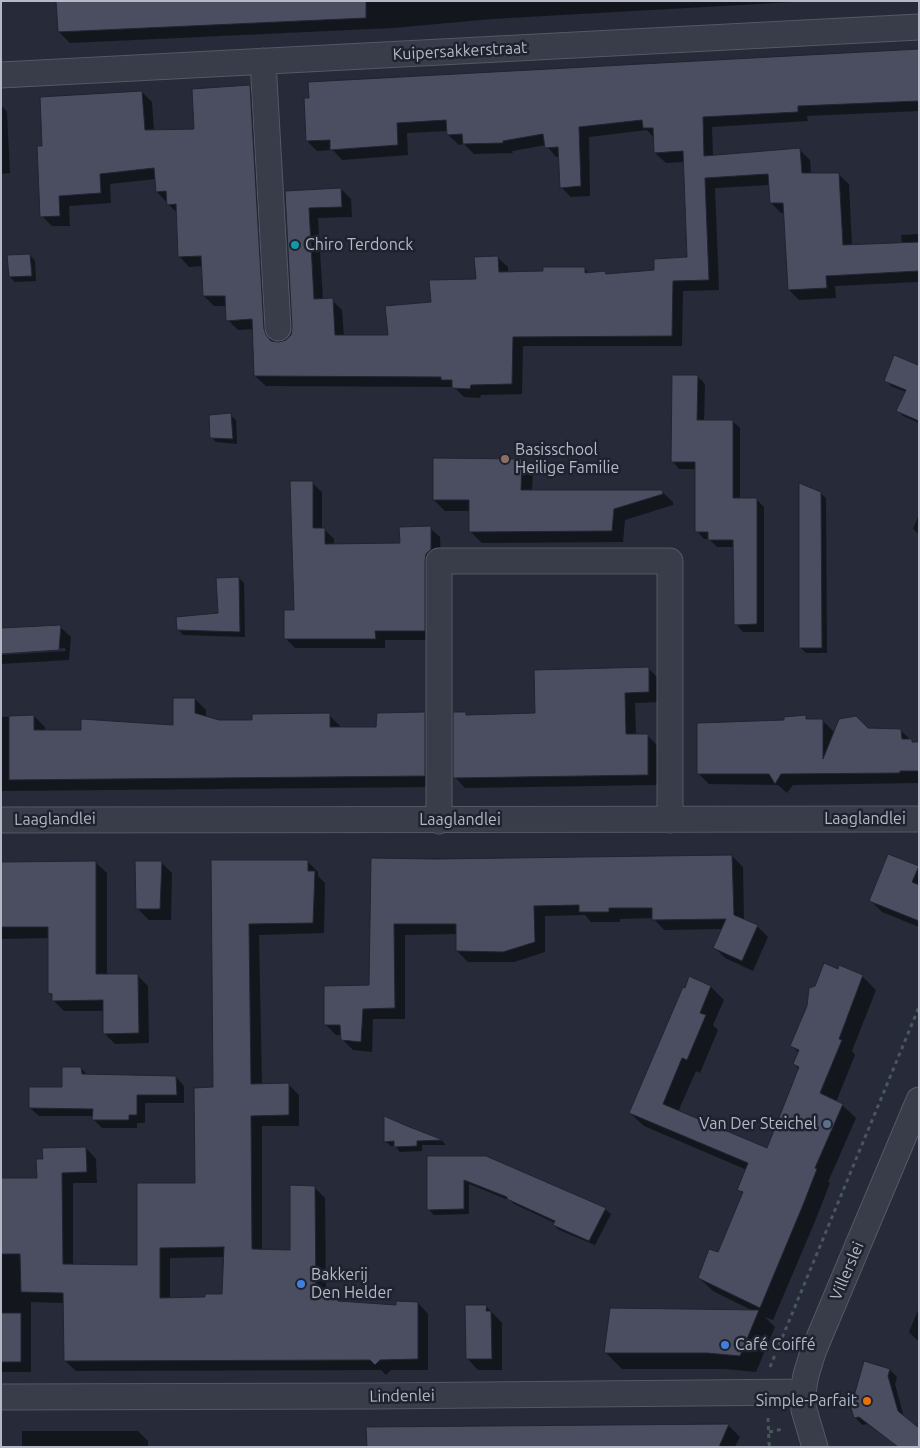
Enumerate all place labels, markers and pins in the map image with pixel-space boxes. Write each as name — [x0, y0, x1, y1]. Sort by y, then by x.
place label: Chiro Terdonck — [305, 235, 413, 255]
marker: Chiro Terdonck — [289, 239, 301, 251]
place label: Basisschool Heilige Familie — [515, 440, 619, 478]
marker: Basisschool Heilige Familie — [499, 453, 511, 465]
place label: Van Der Steichel — [699, 1114, 817, 1134]
marker: Van Der Steichel — [821, 1118, 833, 1130]
place label: Bakkerij Den Helder — [311, 1265, 392, 1303]
marker: Bakkerij Den Helder — [295, 1278, 307, 1290]
place label: Café Coiffé — [735, 1335, 816, 1355]
marker: Café Coiffé — [719, 1339, 731, 1351]
place label: Simple-Parfait — [756, 1391, 857, 1411]
marker: Simple-Parfait — [861, 1395, 873, 1407]

